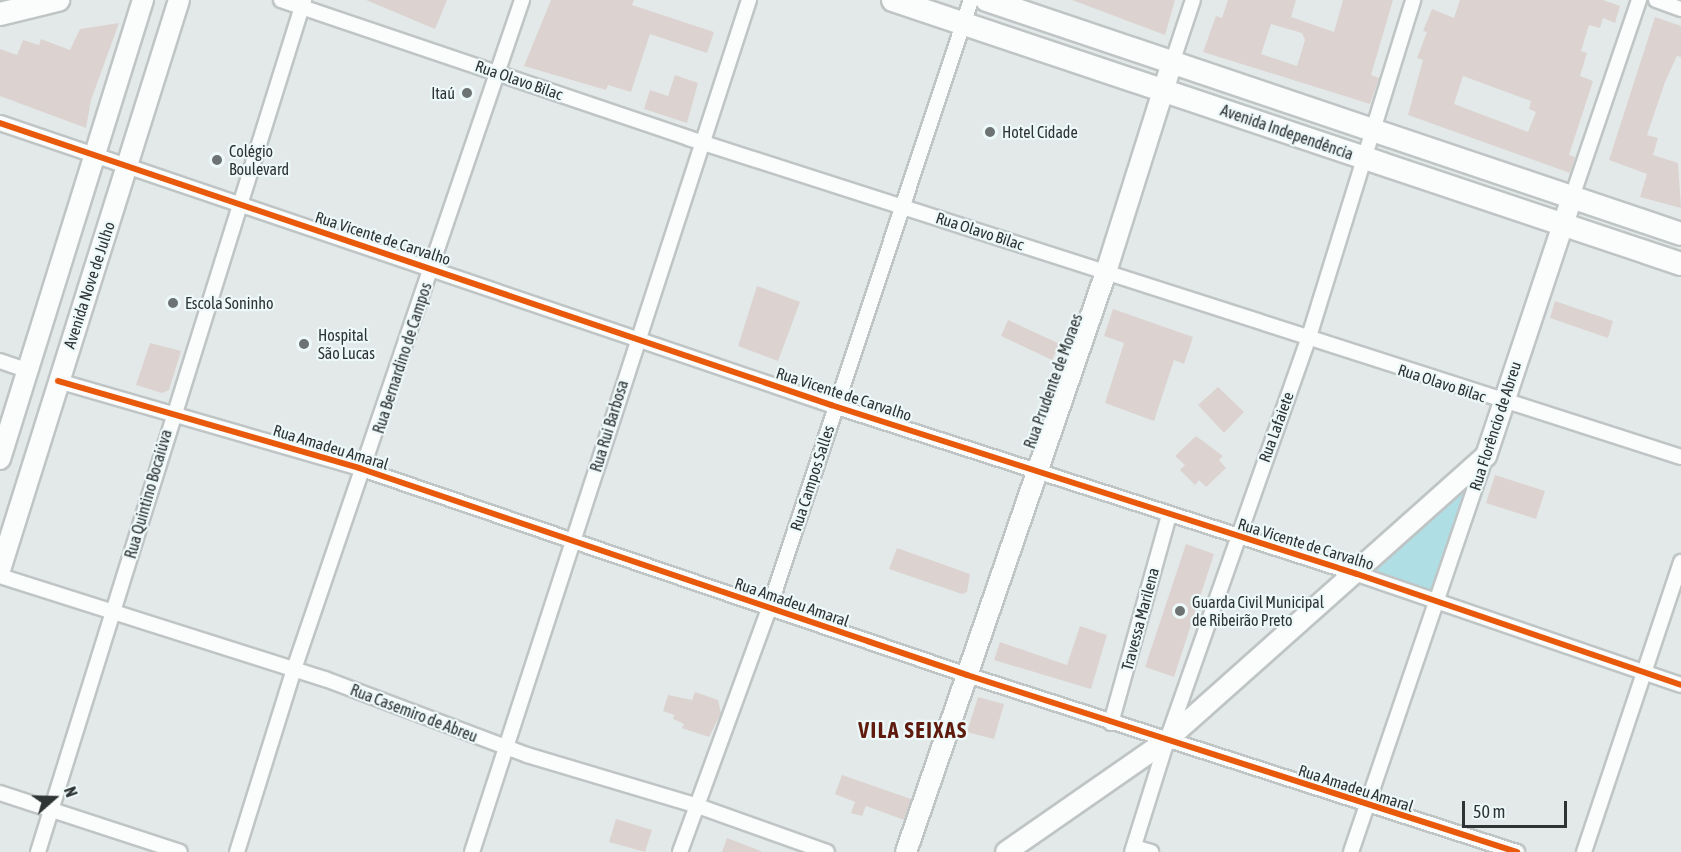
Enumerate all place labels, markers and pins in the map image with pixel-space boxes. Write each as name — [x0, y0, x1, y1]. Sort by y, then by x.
place label: Itaú — [431, 83, 455, 103]
marker: Itaú — [460, 86, 474, 100]
place label: Hotel Cidade — [1002, 122, 1078, 142]
marker: Hotel Cidade — [983, 125, 997, 139]
place label: Colégio Boulevard — [229, 141, 289, 179]
marker: Colégio Boulevard — [210, 153, 224, 167]
place label: Escola Soninho — [185, 293, 273, 313]
marker: Escola Soninho — [166, 296, 180, 310]
place label: Hospital São Lucas — [318, 325, 375, 363]
marker: Hospital São Lucas — [295, 335, 313, 353]
place label: Guarda Civil Municipal de Ribeirão Preto — [1192, 592, 1324, 630]
marker: Guarda Civil Municipal de Ribeirão Preto — [1173, 604, 1187, 618]

